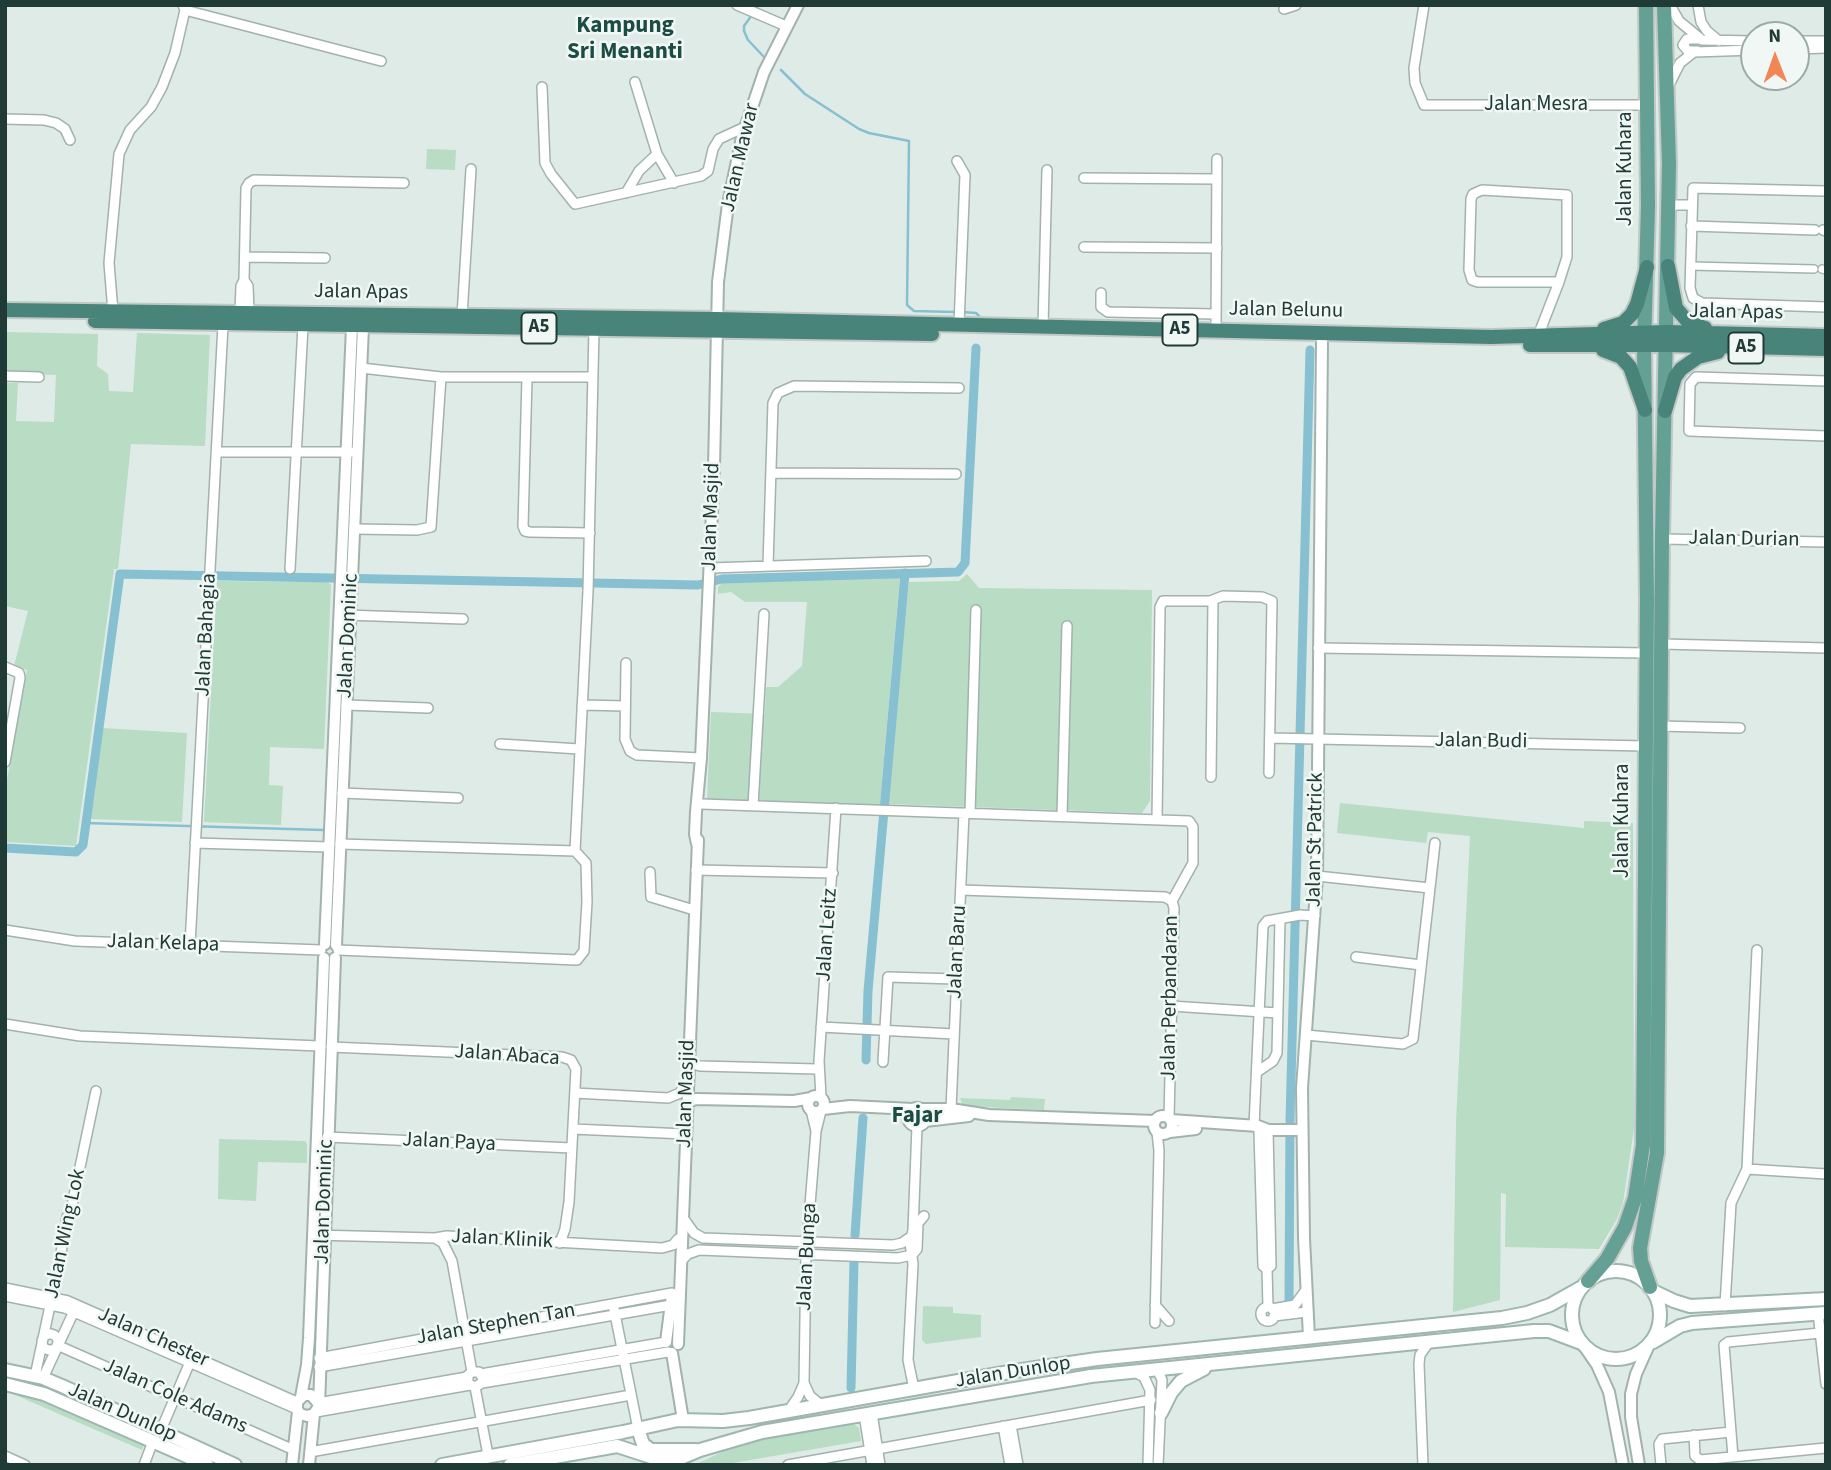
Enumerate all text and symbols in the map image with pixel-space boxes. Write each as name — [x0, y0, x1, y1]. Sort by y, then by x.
district label: Kampung Sri Menanti — [567, 13, 683, 67]
north arrow — [1740, 21, 1810, 91]
text: N — [1768, 23, 1781, 50]
street label: Jalan Mesra — [1484, 92, 1588, 118]
street label: Jalan Mawar — [716, 101, 766, 215]
street label: Jalan Kuhara — [1613, 112, 1639, 226]
street label: Jalan Apas — [314, 280, 408, 306]
street label: Jalan Belunu — [1228, 297, 1344, 325]
street label: Jalan Apas — [1689, 300, 1783, 326]
road number: A5 — [522, 312, 556, 344]
road number: A5 — [1162, 314, 1198, 346]
road number: A5 — [1728, 332, 1764, 364]
street label: Jalan Masjid — [698, 462, 726, 572]
street label: Jalan Durian — [1688, 526, 1800, 554]
street label: Jalan Bahagia — [191, 573, 223, 697]
street label: Jalan Dominic — [333, 573, 365, 699]
street label: Jalan Budi — [1434, 729, 1528, 755]
street label: Jalan Kuhara — [1610, 764, 1636, 878]
street label: Jalan St Patrick — [1302, 772, 1330, 908]
street label: Jalan Leitz — [812, 887, 844, 983]
street label: Jalan Baru — [943, 904, 973, 1000]
street label: Jalan Perbandaran — [1157, 915, 1185, 1081]
street label: Jalan Kelapa — [106, 929, 220, 959]
street label: Jalan Masjid — [673, 1039, 701, 1149]
street label: Jalan Abaca — [453, 1040, 561, 1072]
district label: Fajar — [892, 1103, 942, 1131]
street label: Jalan Paya — [401, 1128, 497, 1158]
street label: Jalan Dominic — [310, 1139, 340, 1265]
street label: Jalan Wing Lok — [40, 1167, 92, 1301]
street label: Jalan Bunga — [793, 1202, 823, 1312]
street label: Jalan Klinik — [450, 1225, 554, 1255]
street label: Jalan Stephen Tan — [414, 1299, 578, 1351]
street label: Jalan Chester — [94, 1302, 212, 1374]
street label: Jalan Dunlop — [954, 1351, 1072, 1395]
street label: Jalan Cole Adams — [99, 1354, 251, 1440]
street label: Jalan Dunlop — [64, 1378, 180, 1448]

